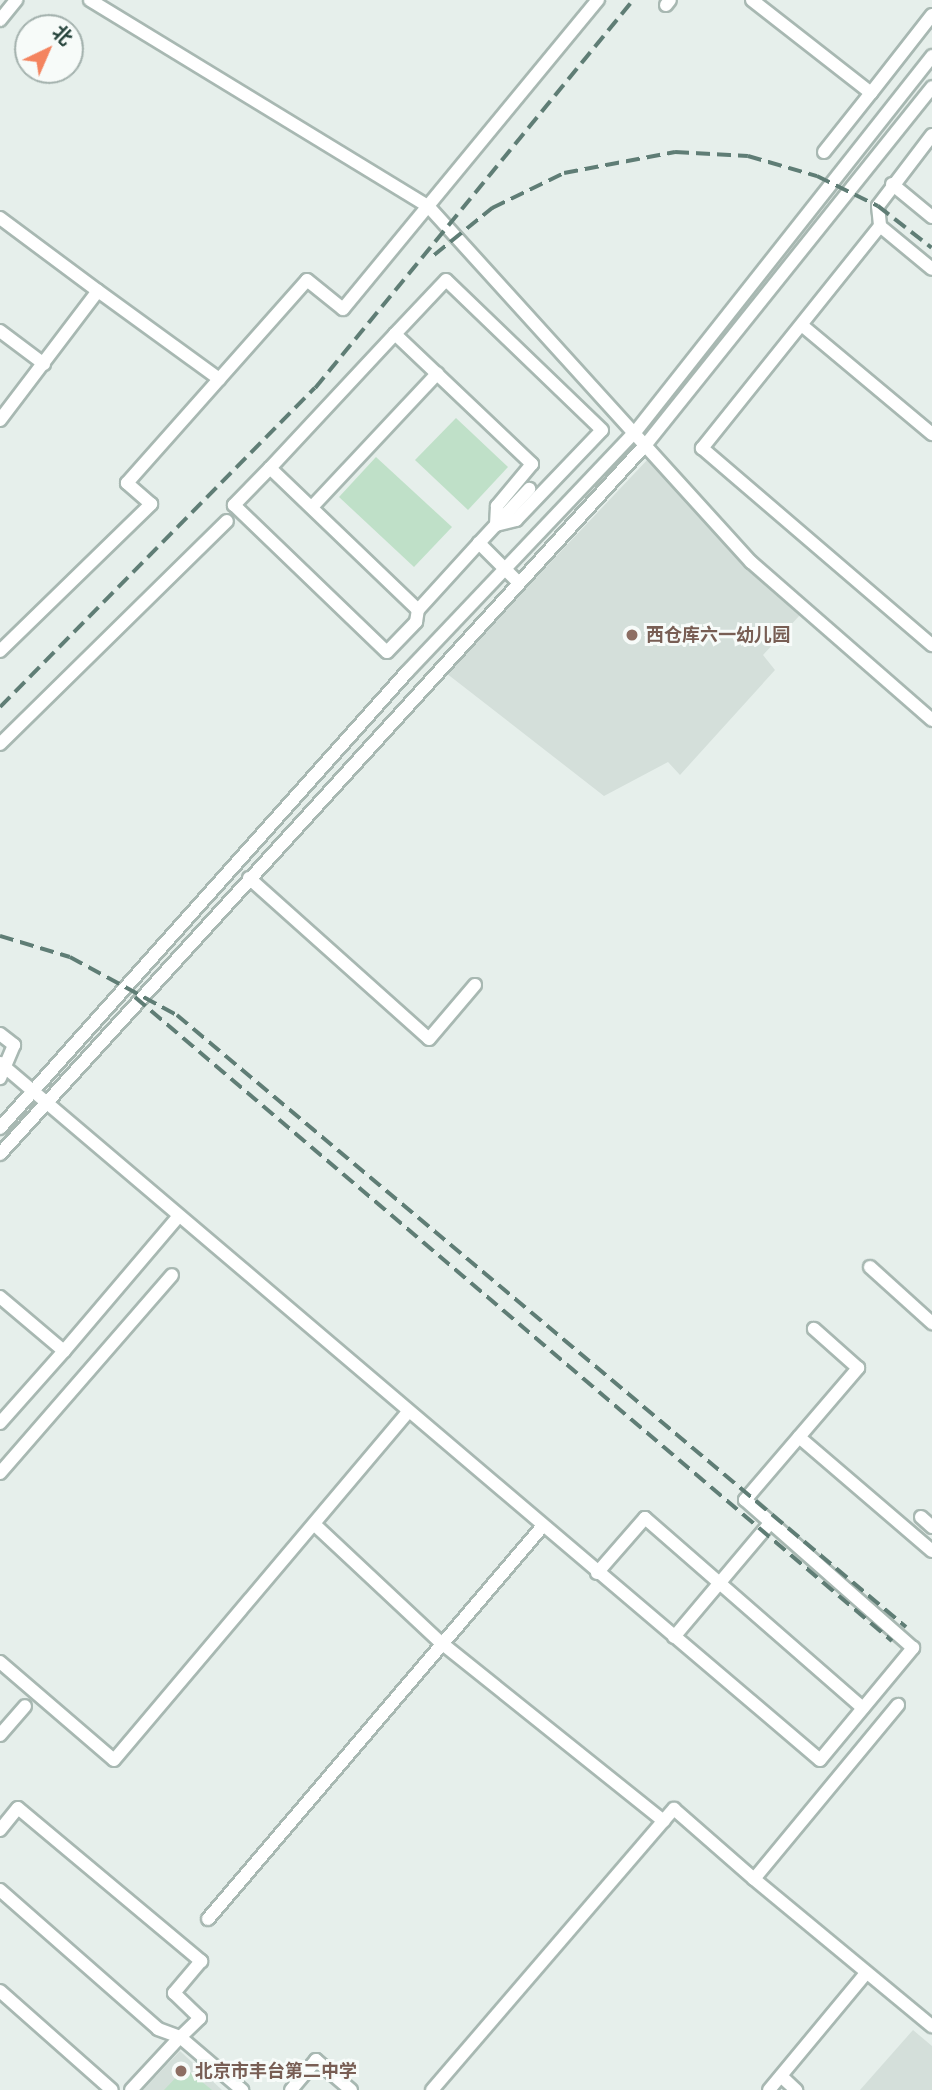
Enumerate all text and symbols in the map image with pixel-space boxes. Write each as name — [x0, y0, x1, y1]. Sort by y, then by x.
north arrow — [14, 14, 84, 84]
text: 北 — [47, 19, 78, 51]
place label: 西仓库六一幼儿园 — [646, 624, 790, 646]
marker: 西仓库六一幼儿园 — [624, 627, 640, 643]
place label: 北京市丰台第二中学 — [195, 2060, 357, 2082]
marker: 北京市丰台第二中学 — [173, 2063, 189, 2079]

